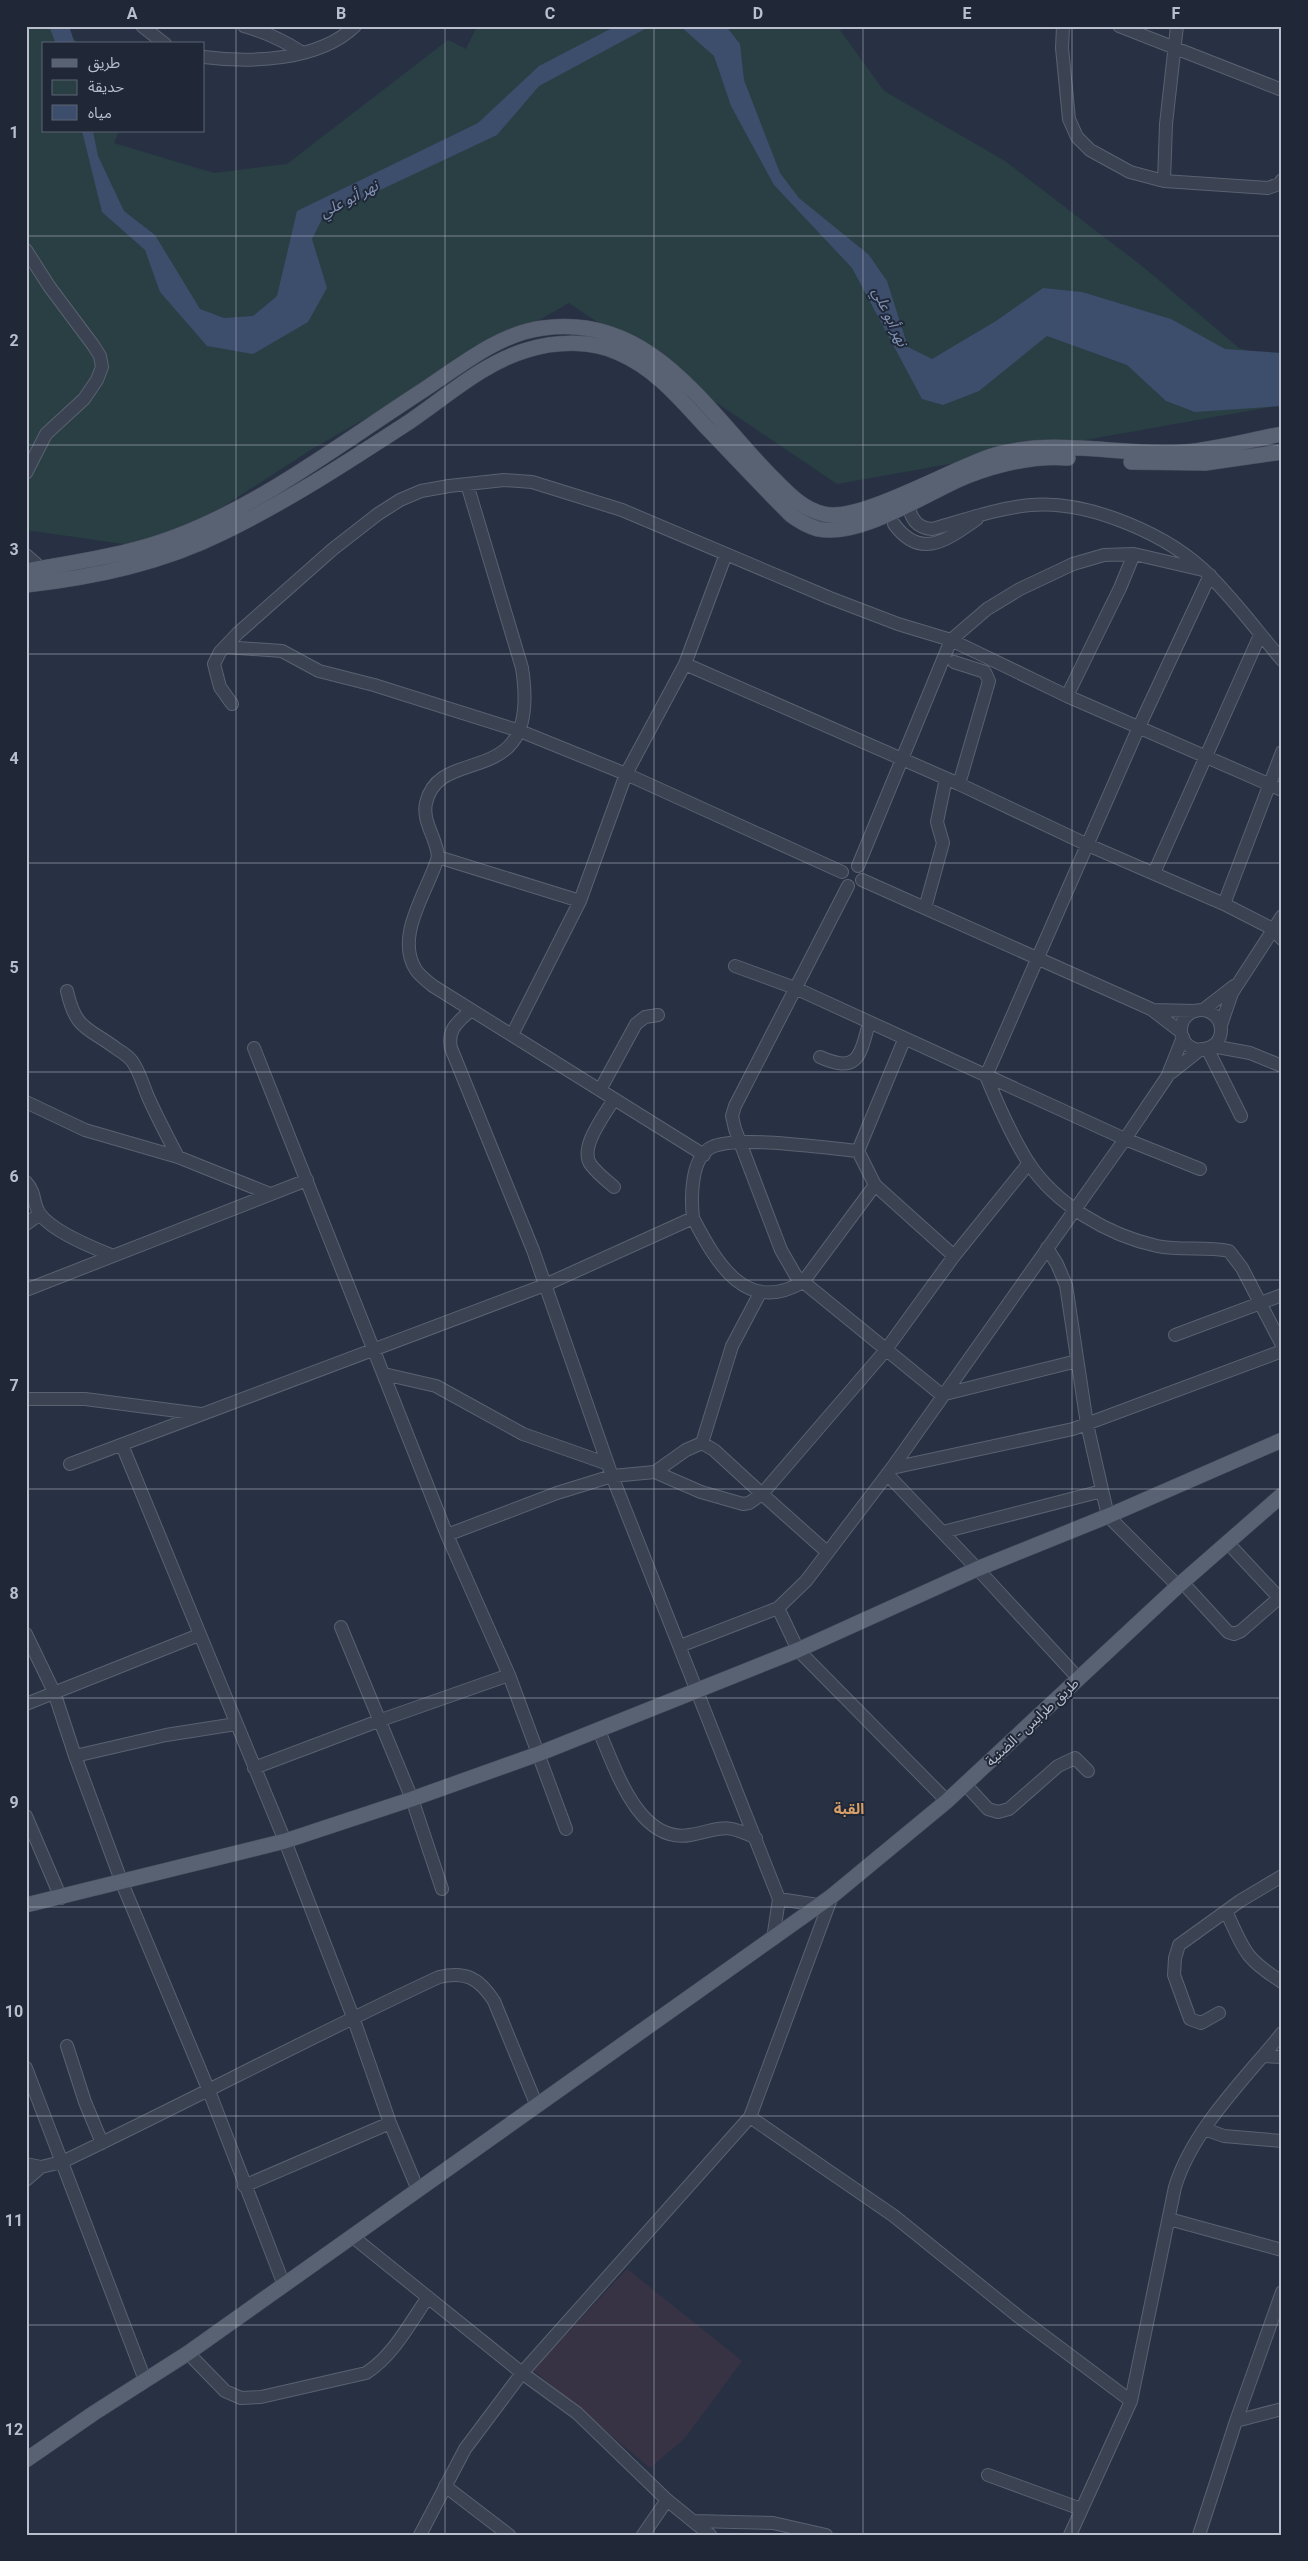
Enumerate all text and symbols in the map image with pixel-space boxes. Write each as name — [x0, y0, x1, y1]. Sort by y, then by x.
text: A — [127, 4, 138, 23]
text: B — [336, 4, 346, 23]
text: C — [545, 4, 555, 23]
text: D — [753, 4, 763, 23]
text: E — [963, 4, 972, 23]
text: F — [1172, 4, 1181, 23]
legend — [42, 42, 205, 132]
text: طريق — [88, 54, 120, 73]
text: حديقة — [88, 78, 124, 96]
text: مياه — [88, 104, 112, 122]
text: 1 — [9, 123, 19, 142]
water label: نهر أبو علي — [317, 175, 384, 223]
water label: نهر أبو علي — [866, 284, 913, 352]
text: 2 — [9, 331, 19, 350]
text: 3 — [9, 540, 19, 559]
text: 4 — [9, 749, 19, 768]
text: 5 — [9, 958, 19, 977]
text: 6 — [9, 1167, 19, 1186]
text: 7 — [9, 1376, 19, 1395]
text: 8 — [9, 1584, 19, 1603]
street label: طريق طرابس - الضنية — [982, 1675, 1083, 1771]
text: 9 — [9, 1793, 19, 1812]
district label: القبة — [834, 1800, 864, 1818]
text: 10 — [5, 2002, 23, 2021]
text: 11 — [5, 2211, 23, 2230]
text: 12 — [5, 2420, 23, 2439]

